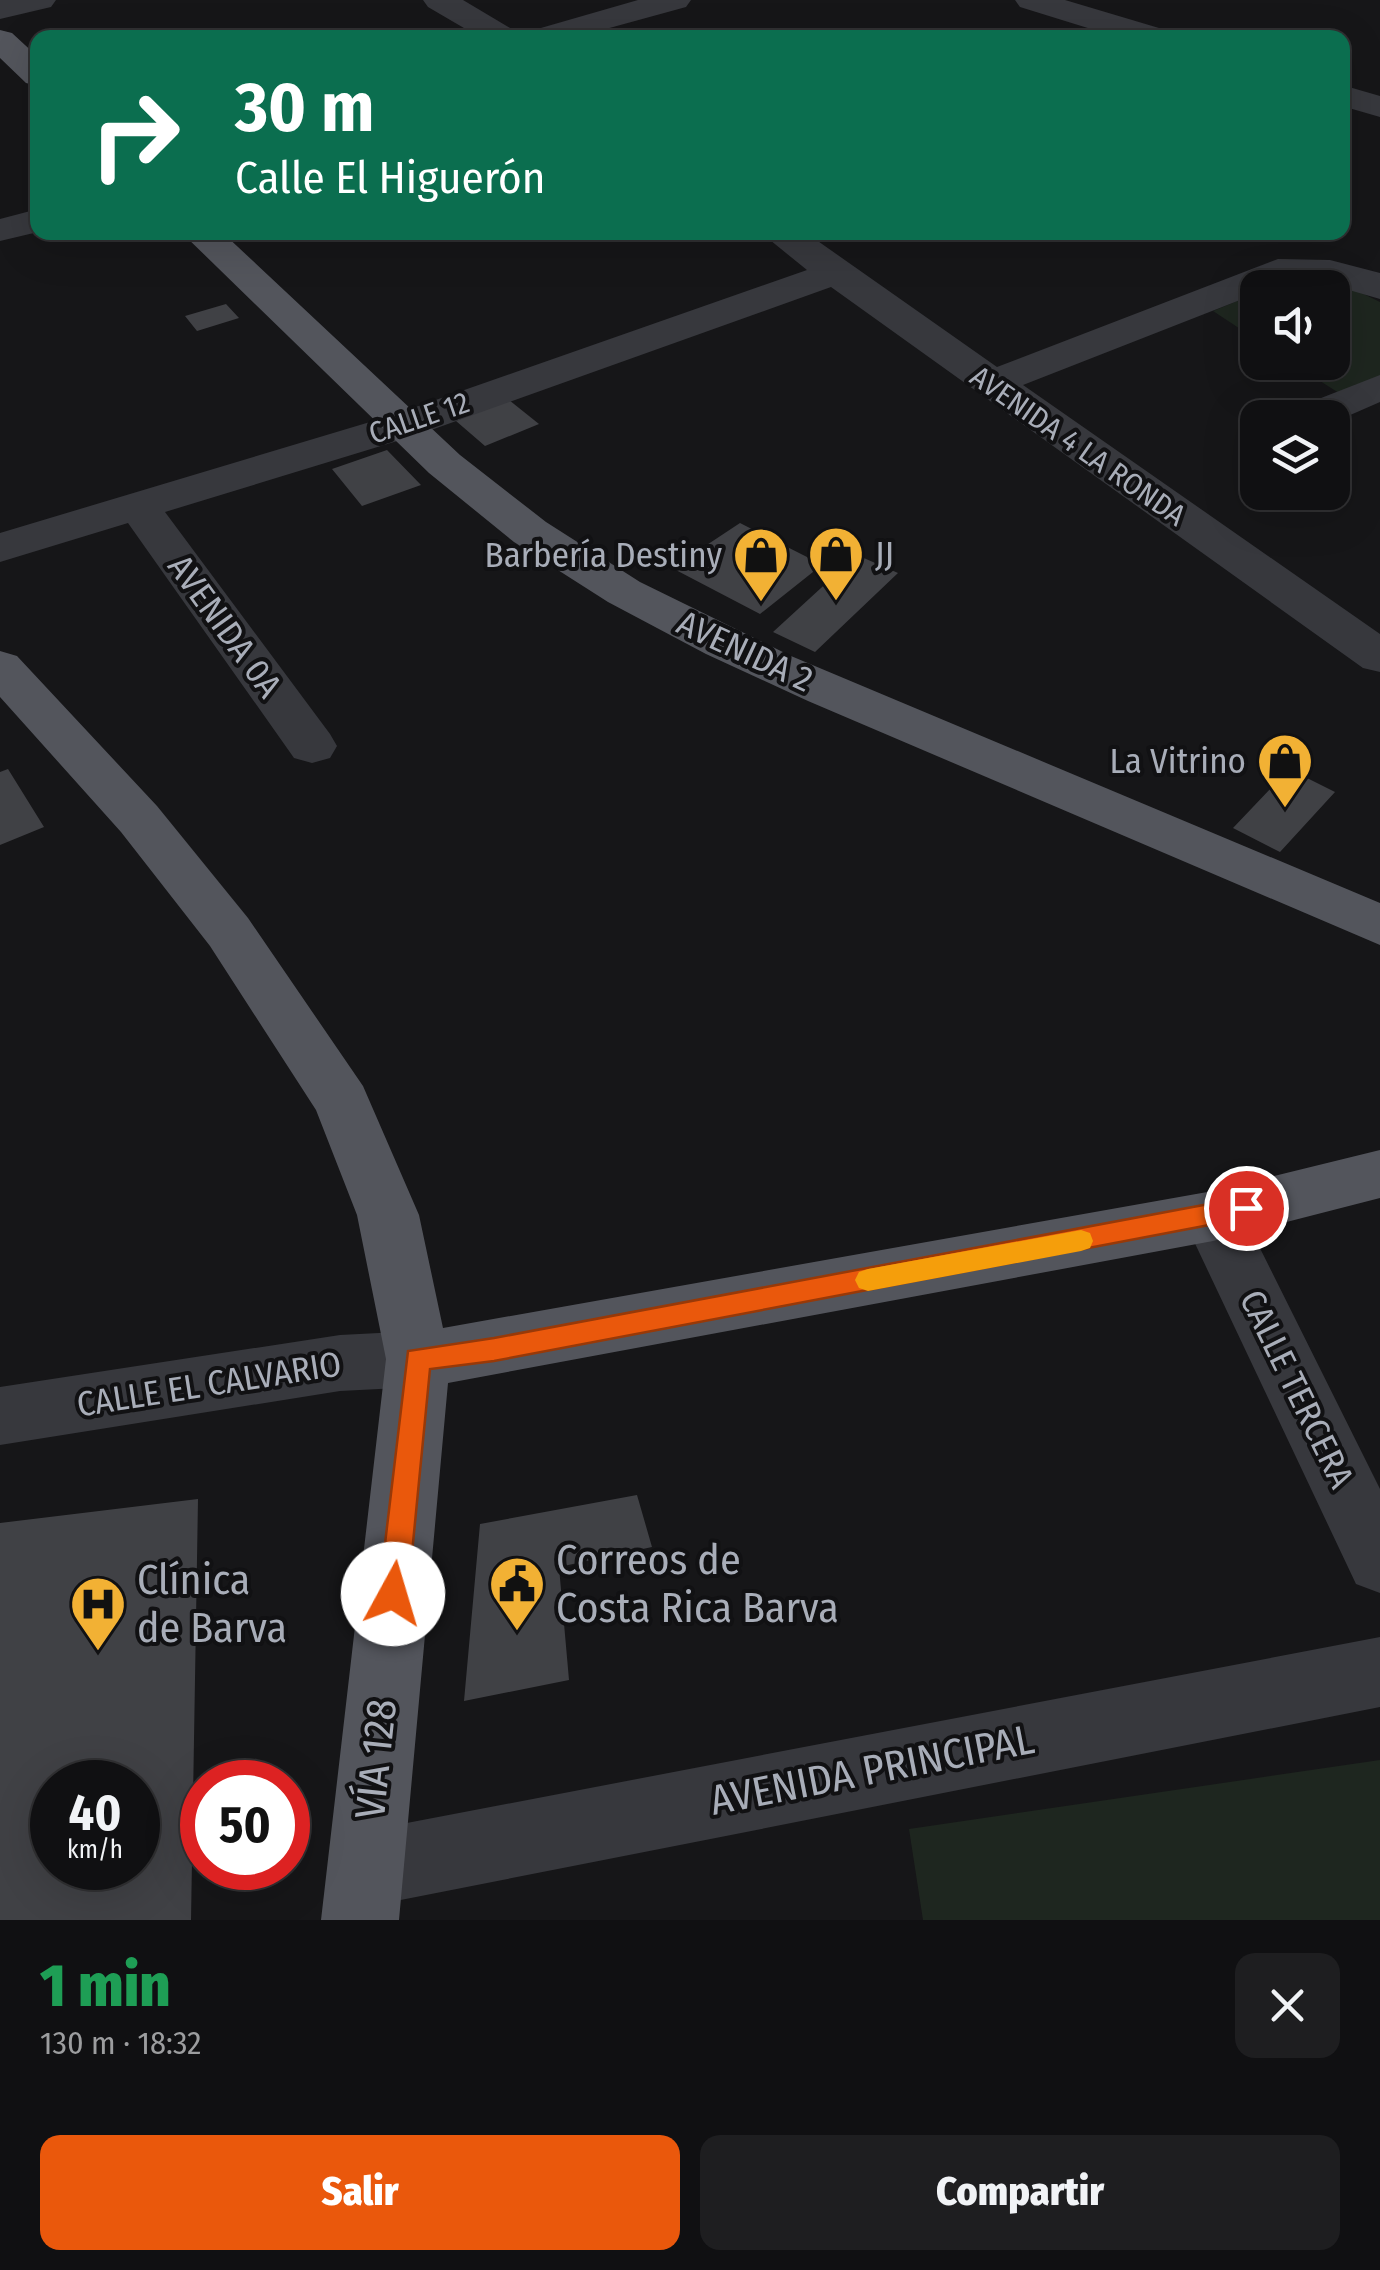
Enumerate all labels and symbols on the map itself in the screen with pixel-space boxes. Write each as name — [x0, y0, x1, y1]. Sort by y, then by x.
street label: AVENIDA 4 LA RONDA — [963, 358, 1193, 534]
street label: CALLE 12 — [364, 384, 474, 452]
shop icon: JJ — [806, 524, 866, 603]
shop icon: Barbería Destiny — [731, 525, 791, 604]
place label: JJ — [875, 533, 894, 575]
place label: Barbería Destiny — [485, 534, 722, 576]
street label: AVENIDA 0A — [159, 547, 291, 706]
street label: AVENIDA 2 — [671, 601, 819, 701]
shop icon: La Vitrino — [1255, 731, 1315, 810]
place label: La Vitrino — [1109, 740, 1246, 782]
pin — [1204, 1166, 1289, 1251]
street label: CALLE TERCERA — [1231, 1283, 1363, 1495]
street label: CALLE EL CALVARIO — [74, 1342, 344, 1426]
place label: Correos de Costa Rica Barva — [556, 1535, 839, 1633]
position arrow — [341, 1542, 445, 1646]
public building icon: Correos de Costa Rica Barva — [487, 1554, 547, 1633]
place label: Clínica de Barva — [137, 1555, 287, 1653]
hospital icon: Clínica de Barva — [68, 1574, 128, 1653]
street label: VÍA 128 — [345, 1697, 407, 1821]
street label: AVENIDA PRINCIPAL — [706, 1714, 1039, 1826]
speed limit sign: 50 — [180, 1760, 310, 1890]

